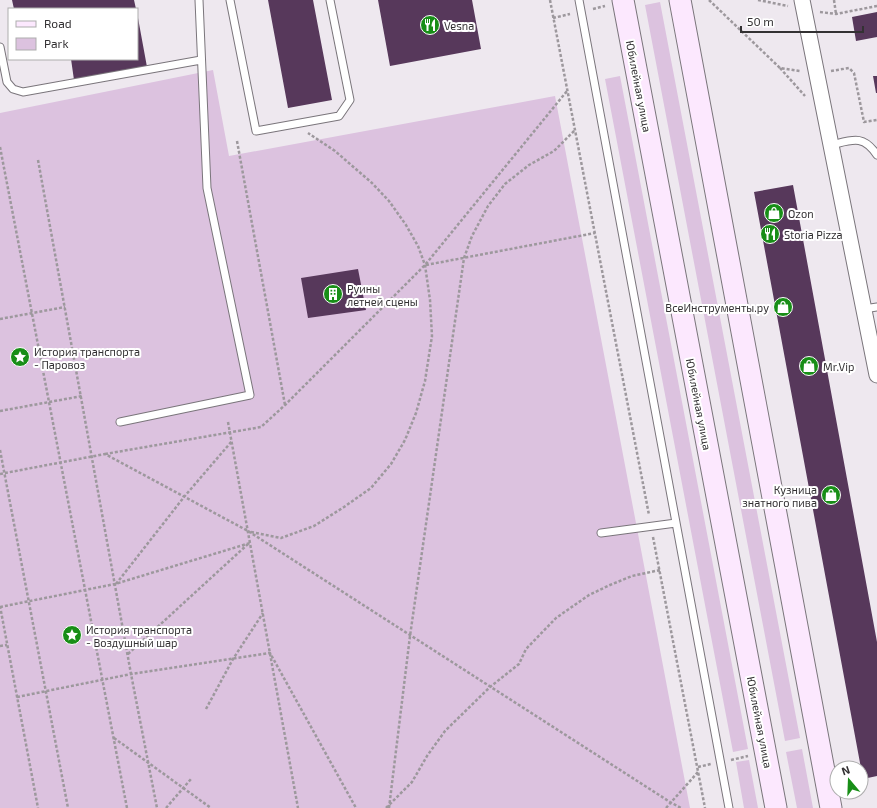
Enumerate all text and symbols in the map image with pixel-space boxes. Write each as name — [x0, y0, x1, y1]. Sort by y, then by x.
legend — [8, 8, 138, 60]
scale bar — [741, 8, 863, 34]
restaurant icon: Vesna — [419, 14, 441, 36]
text: 50 m — [747, 14, 774, 28]
text: Road — [44, 16, 72, 30]
place label: Vesna — [444, 19, 474, 32]
text: Park — [44, 36, 69, 50]
street label: Юбилейная улица — [623, 39, 654, 133]
shop icon: Ozon — [763, 202, 785, 224]
place label: Ozon — [788, 207, 814, 220]
restaurant icon: Storia Pizza — [759, 223, 781, 245]
place label: Storia Pizza — [784, 228, 843, 241]
place label: Руины летней сцены — [347, 282, 418, 308]
building icon: Руины летней сцены — [322, 283, 344, 305]
shop icon: ВсеИнструменты.ру — [772, 296, 794, 318]
place label: ВсеИнструменты.ру — [665, 301, 769, 315]
place label: История транспорта - Паровоз — [34, 345, 140, 371]
place icon: История транспорта - Паровоз — [9, 346, 31, 368]
shop icon: Mr.Vip — [798, 355, 820, 377]
street label: Юбилейная улица — [683, 357, 714, 451]
place label: Mr.Vip — [823, 360, 854, 373]
place label: Кузница знатного пива — [742, 483, 817, 509]
shop icon: Кузница знатного пива — [820, 484, 842, 506]
place label: История транспорта - Воздушный шар — [86, 623, 192, 650]
place icon: История транспорта - Воздушный шар — [61, 624, 83, 646]
street label: Юбилейная улица — [744, 675, 775, 769]
north arrow — [829, 760, 869, 800]
text: N — [840, 763, 852, 778]

